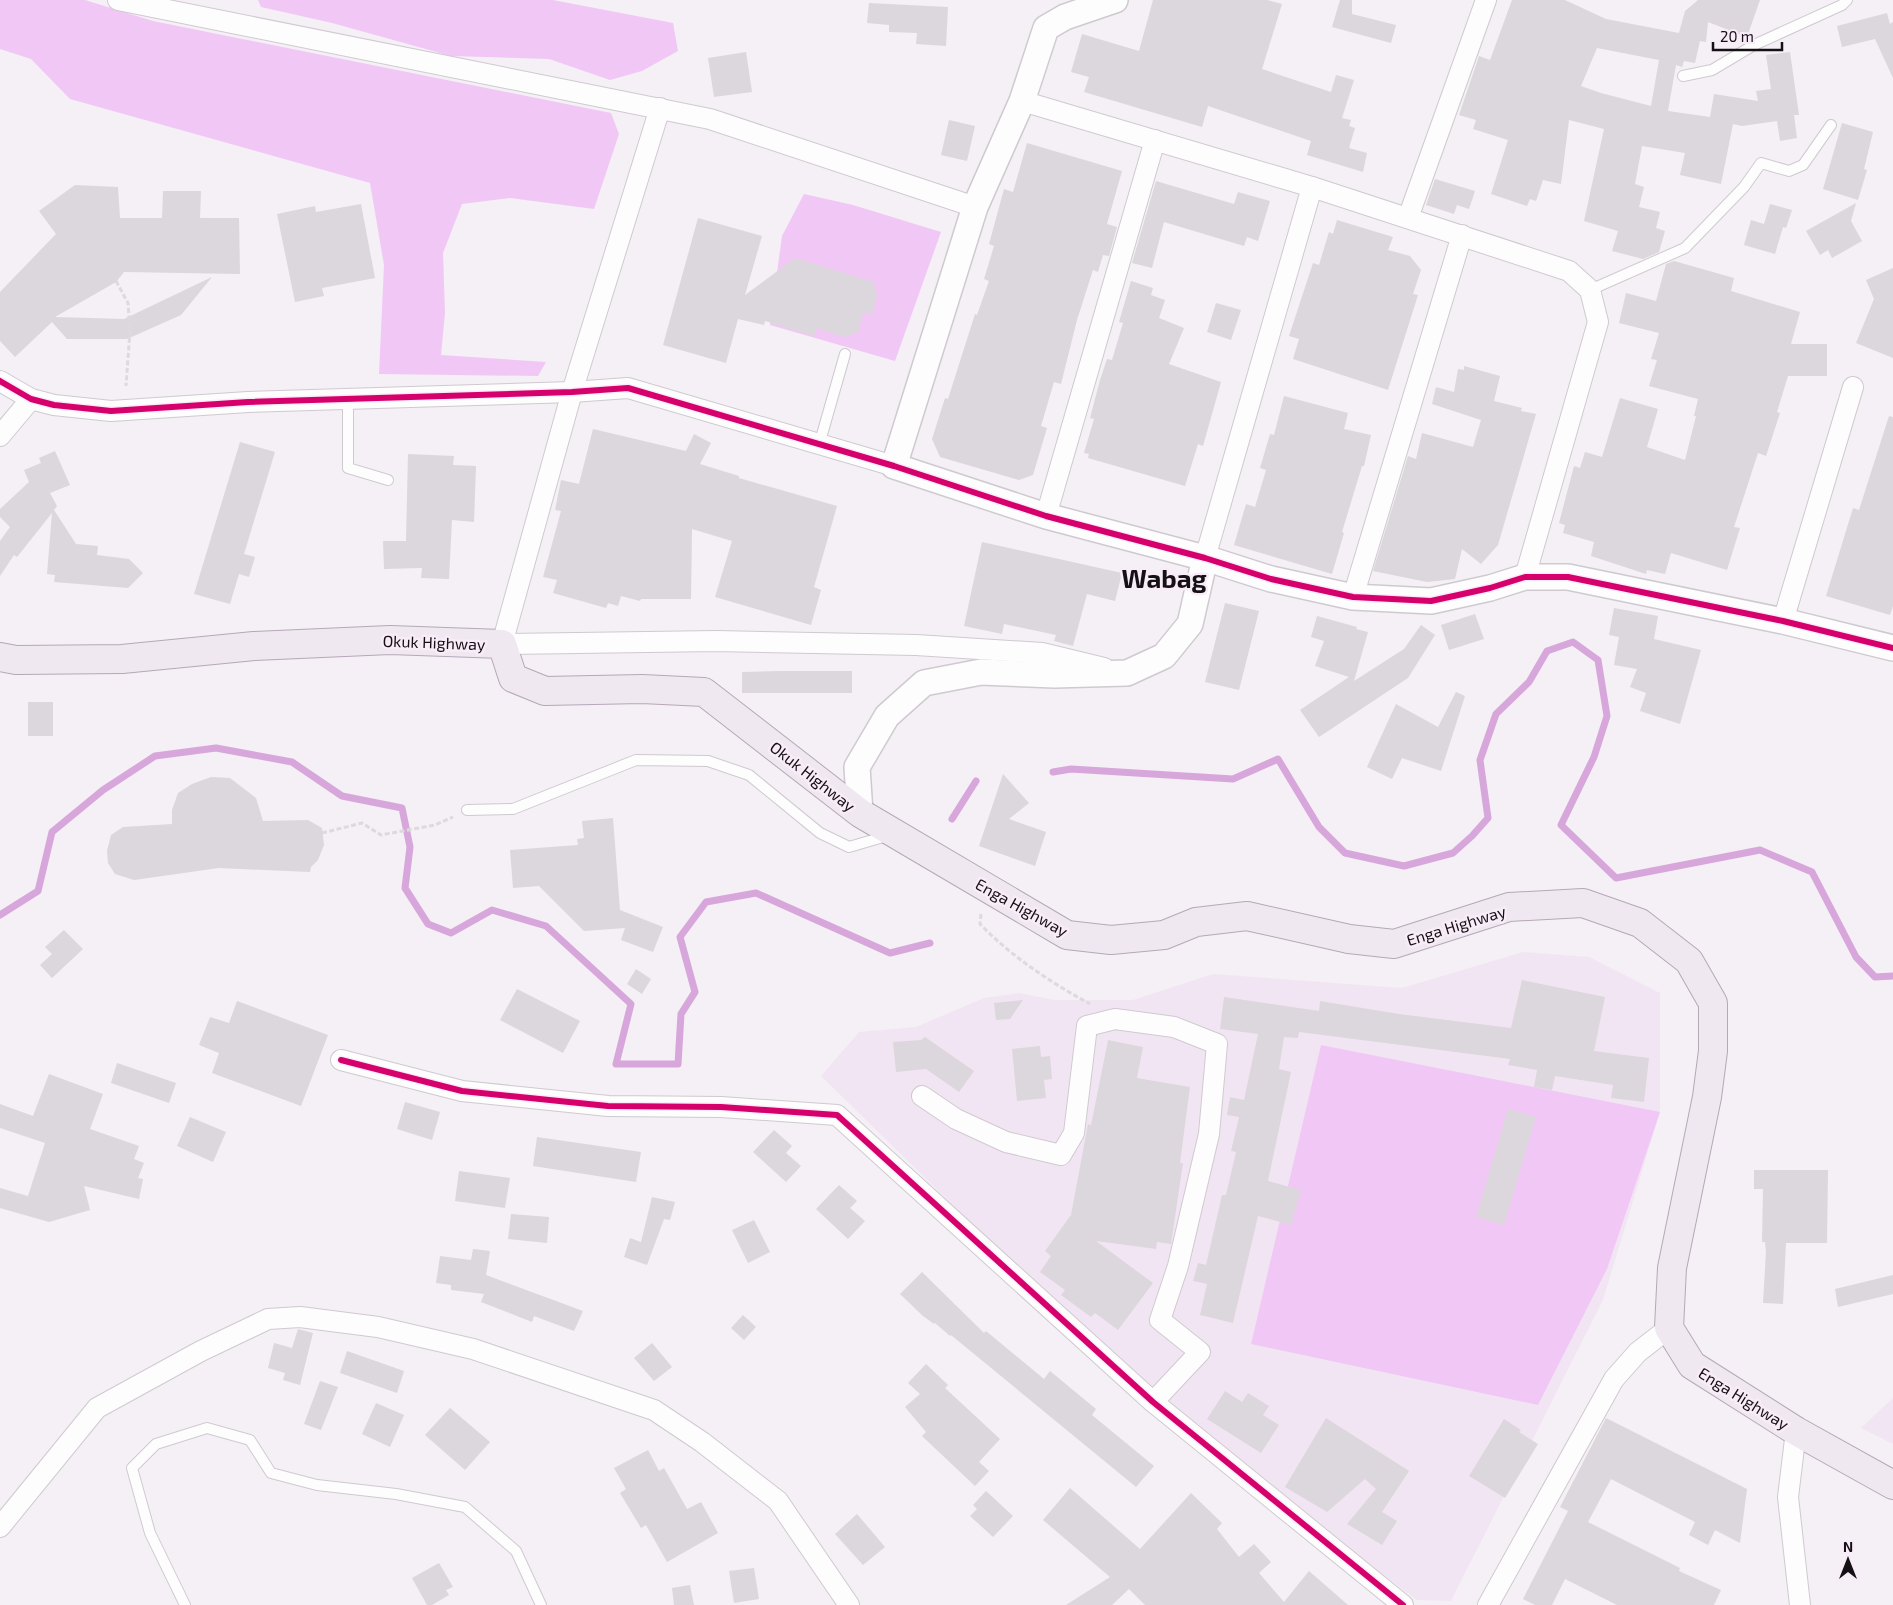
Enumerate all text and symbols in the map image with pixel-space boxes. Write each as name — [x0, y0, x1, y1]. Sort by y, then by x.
scale bar — [1713, 20, 1782, 52]
text: 20 m — [1720, 27, 1754, 45]
district label: Wabag — [1121, 562, 1207, 593]
street label: Okuk Highway — [382, 631, 486, 653]
street label: Okuk Highway — [767, 737, 860, 815]
street label: Enga Highway — [972, 874, 1072, 940]
street label: Enga Highway — [1404, 901, 1508, 949]
street label: Enga Highway — [1695, 1363, 1793, 1434]
north arrow — [1823, 1535, 1873, 1585]
text: N — [1843, 1538, 1853, 1555]

